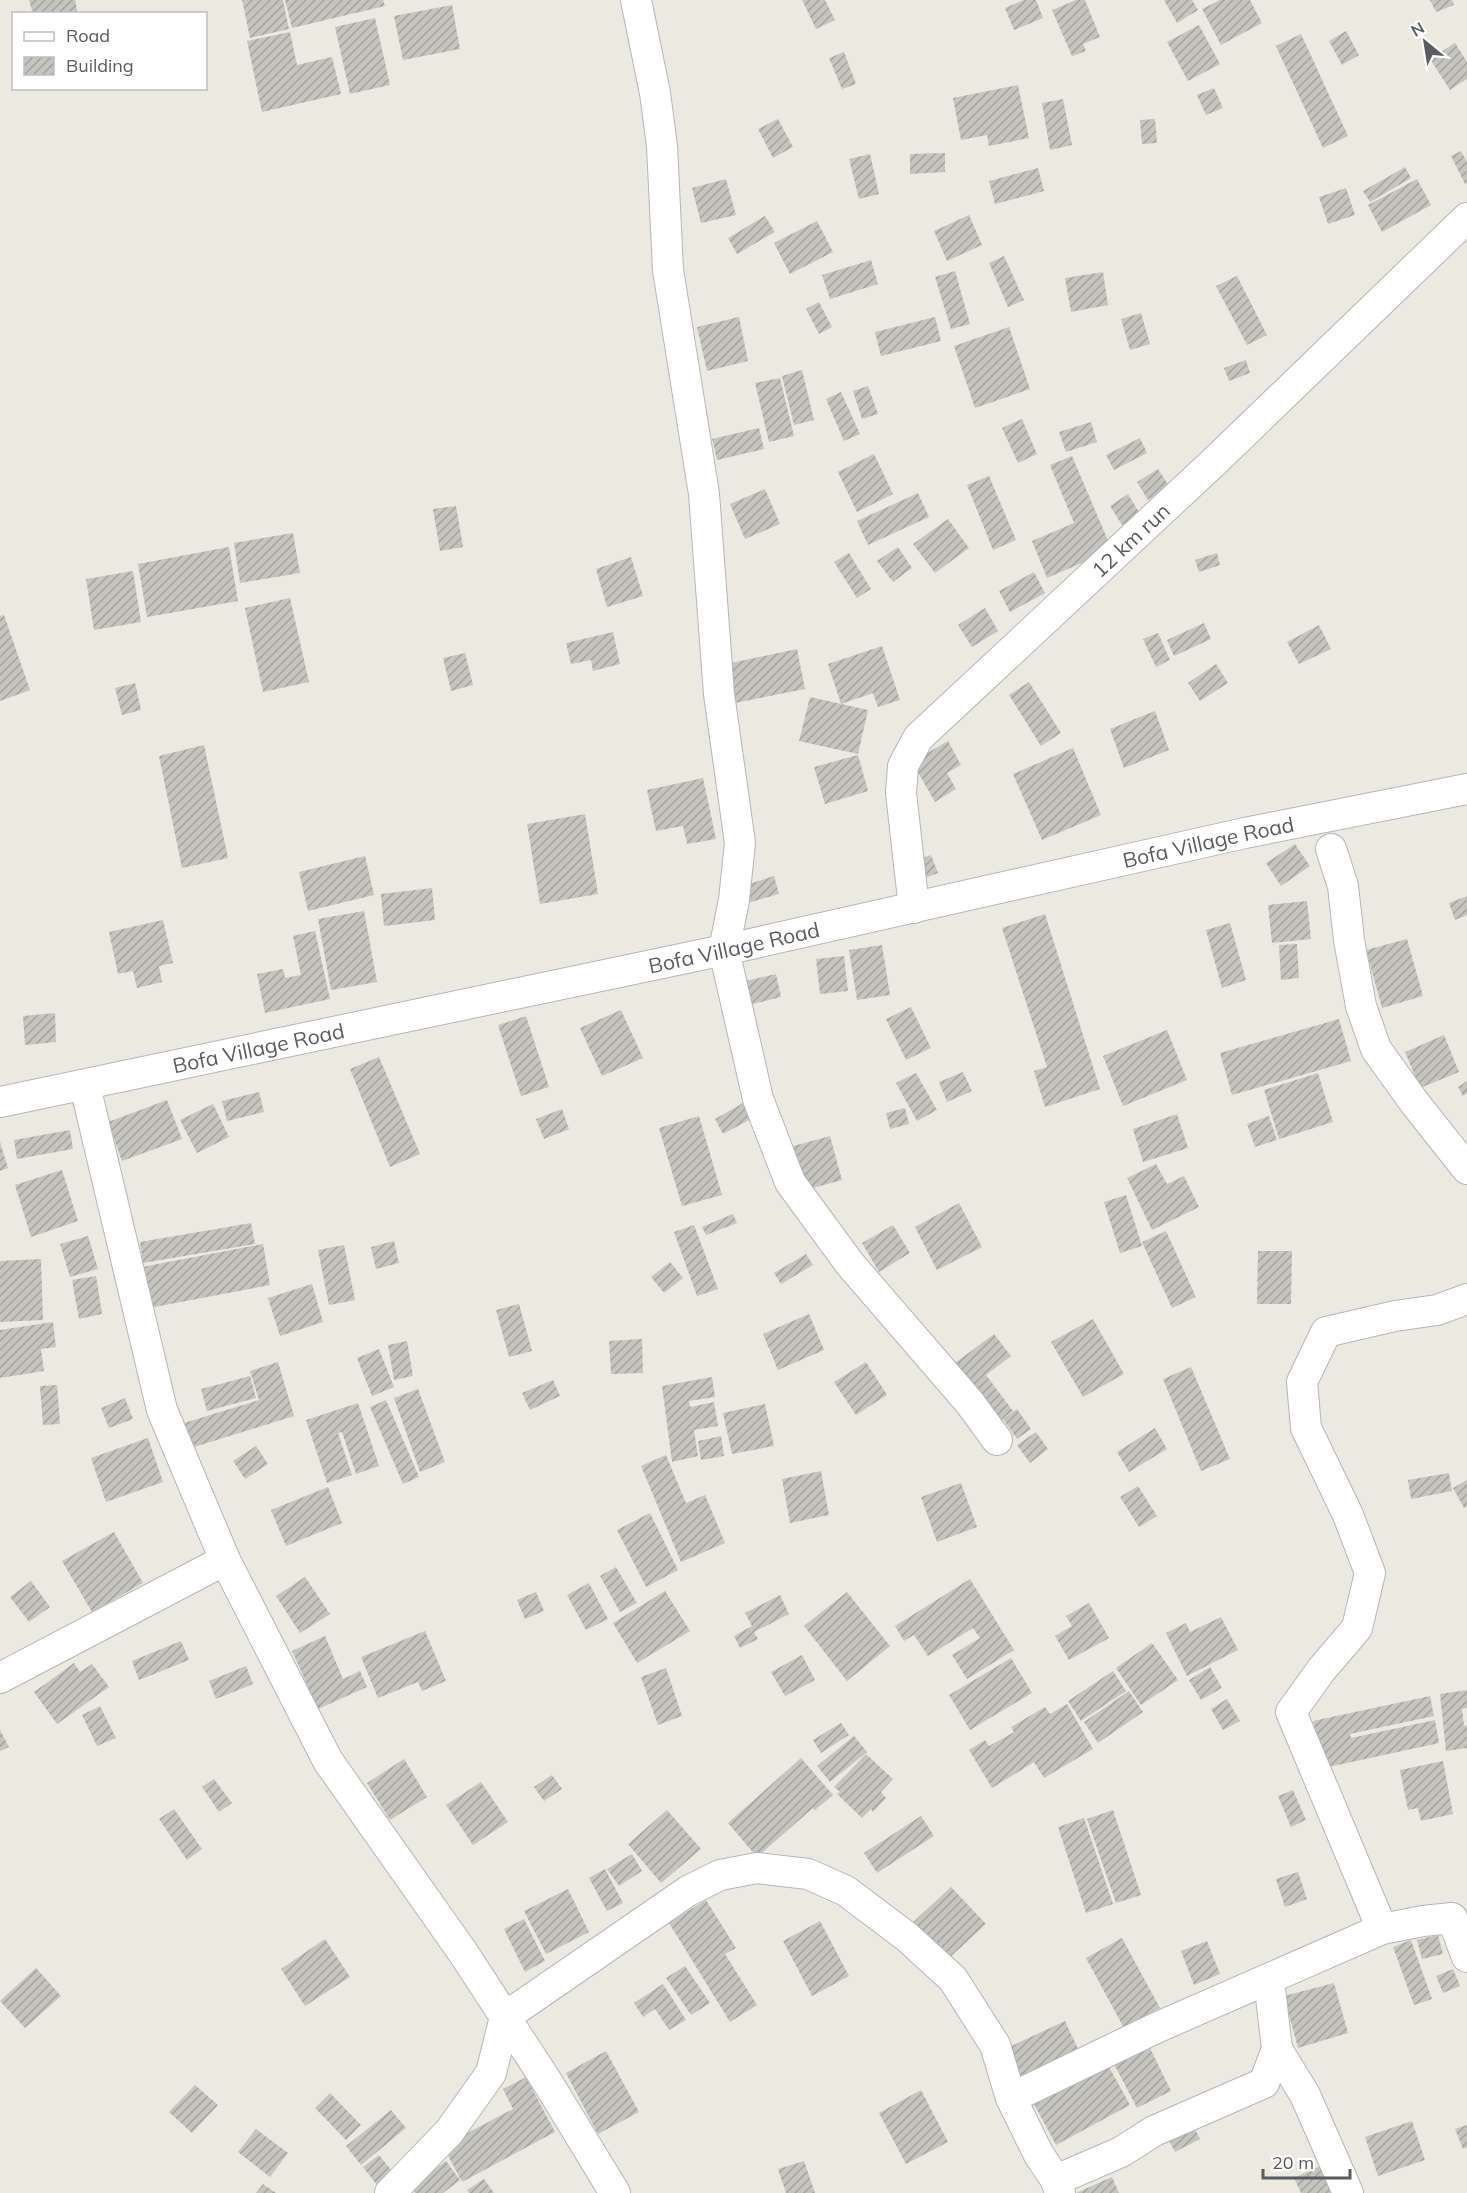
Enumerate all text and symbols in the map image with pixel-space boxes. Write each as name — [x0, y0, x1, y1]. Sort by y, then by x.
legend — [12, 12, 207, 90]
north arrow — [1395, 12, 1455, 72]
text: N — [1407, 17, 1428, 41]
text: Road — [66, 24, 110, 47]
text: Building — [66, 54, 134, 77]
street label: 12 km run — [1086, 497, 1175, 583]
street label: Bofa Village Road — [1120, 811, 1296, 873]
street label: Bofa Village Road — [646, 916, 822, 979]
street label: Bofa Village Road — [170, 1017, 347, 1078]
scale bar — [1263, 2142, 1350, 2180]
text: 20 m — [1272, 2151, 1314, 2174]

